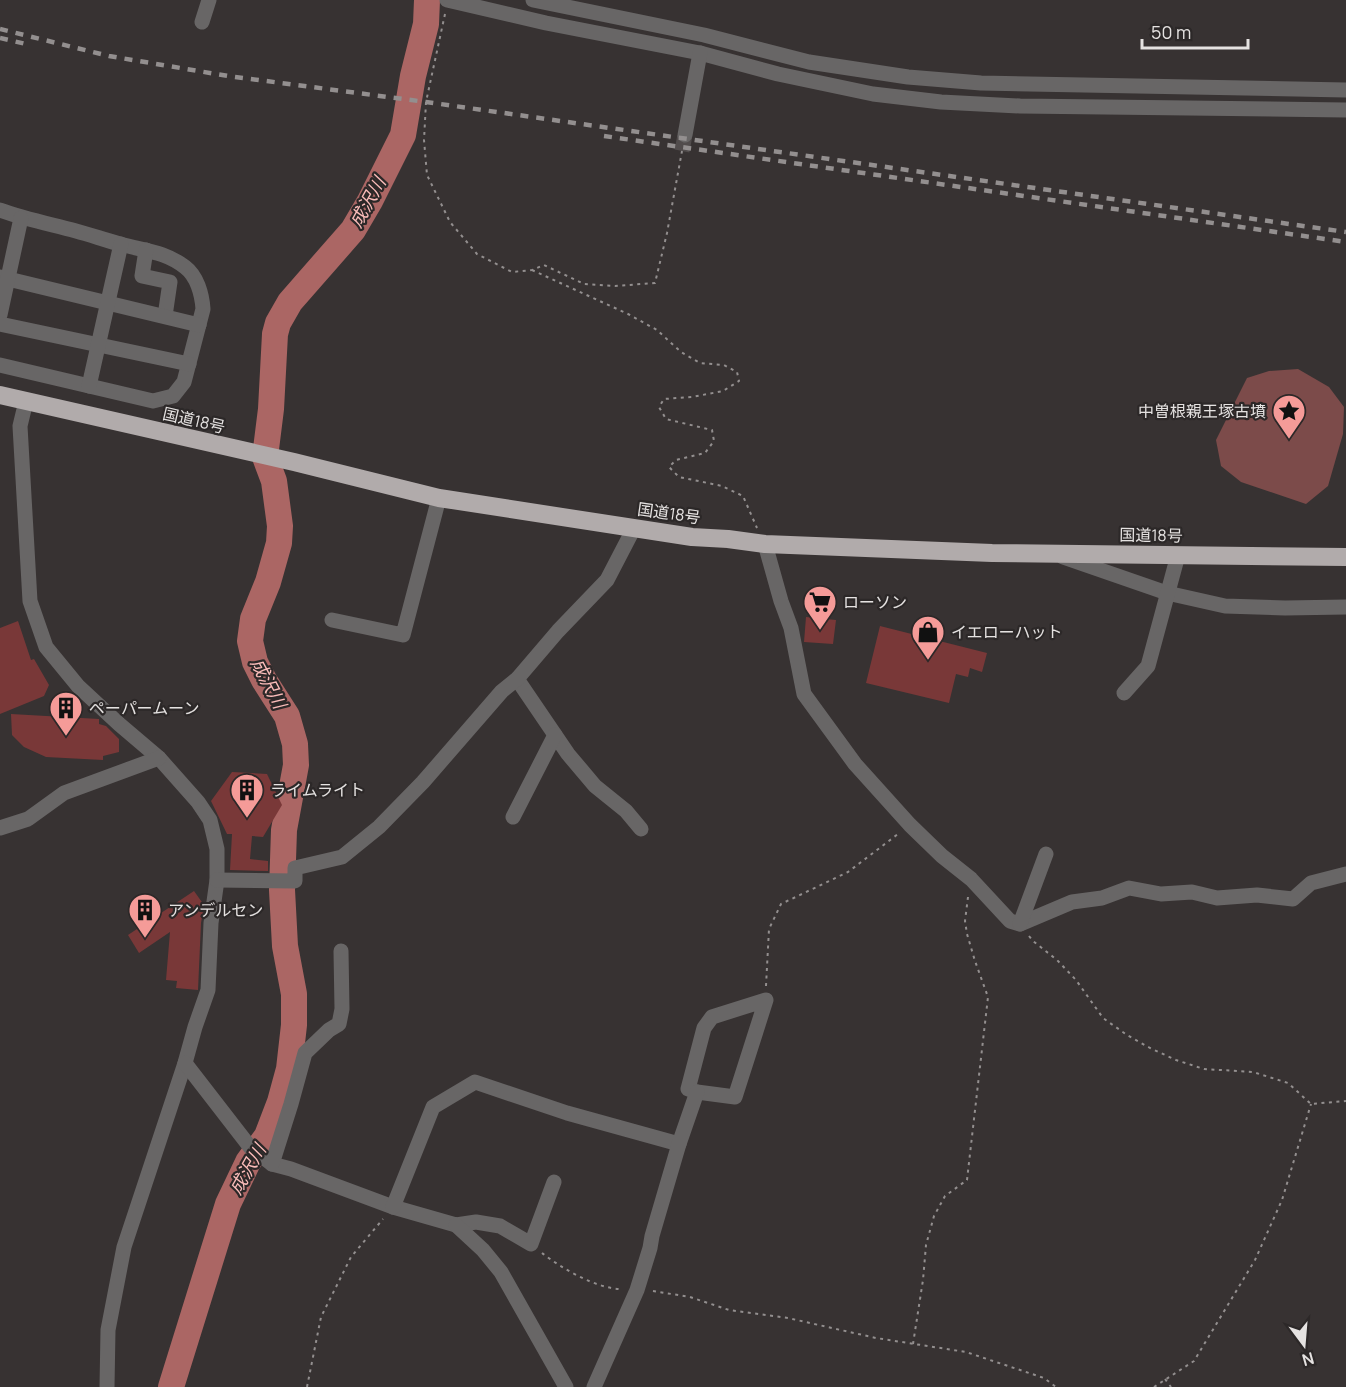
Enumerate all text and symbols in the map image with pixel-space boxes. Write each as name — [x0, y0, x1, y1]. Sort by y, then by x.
scale bar — [1142, 12, 1248, 50]
text: 50 m — [1151, 20, 1191, 44]
water label: 成沢川 — [343, 171, 392, 231]
place icon: 中曽根親王塚古墳 — [1271, 393, 1307, 440]
place label: 中曽根親王塚古墳 — [1138, 400, 1266, 422]
street label: 国道18号 — [161, 402, 227, 438]
street label: 国道18号 — [636, 498, 702, 528]
street label: 国道18号 — [1119, 523, 1183, 547]
supermarket icon: ローソン — [802, 584, 838, 631]
place label: ローソン — [843, 591, 907, 613]
shop icon: イエローハット — [910, 614, 946, 661]
place label: イエローハット — [951, 621, 1063, 643]
water label: 成沢川 — [246, 654, 293, 714]
building icon: ペーパームーン — [48, 690, 84, 737]
place label: ペーパームーン — [89, 697, 200, 719]
building icon: ライムライト — [229, 772, 265, 819]
place label: ライムライト — [270, 779, 365, 801]
building icon: アンデルセン — [127, 892, 163, 939]
place label: アンデルセン — [168, 899, 263, 921]
water label: 成沢川 — [223, 1138, 272, 1198]
north arrow — [1274, 1315, 1334, 1375]
text: N — [1300, 1347, 1317, 1372]

